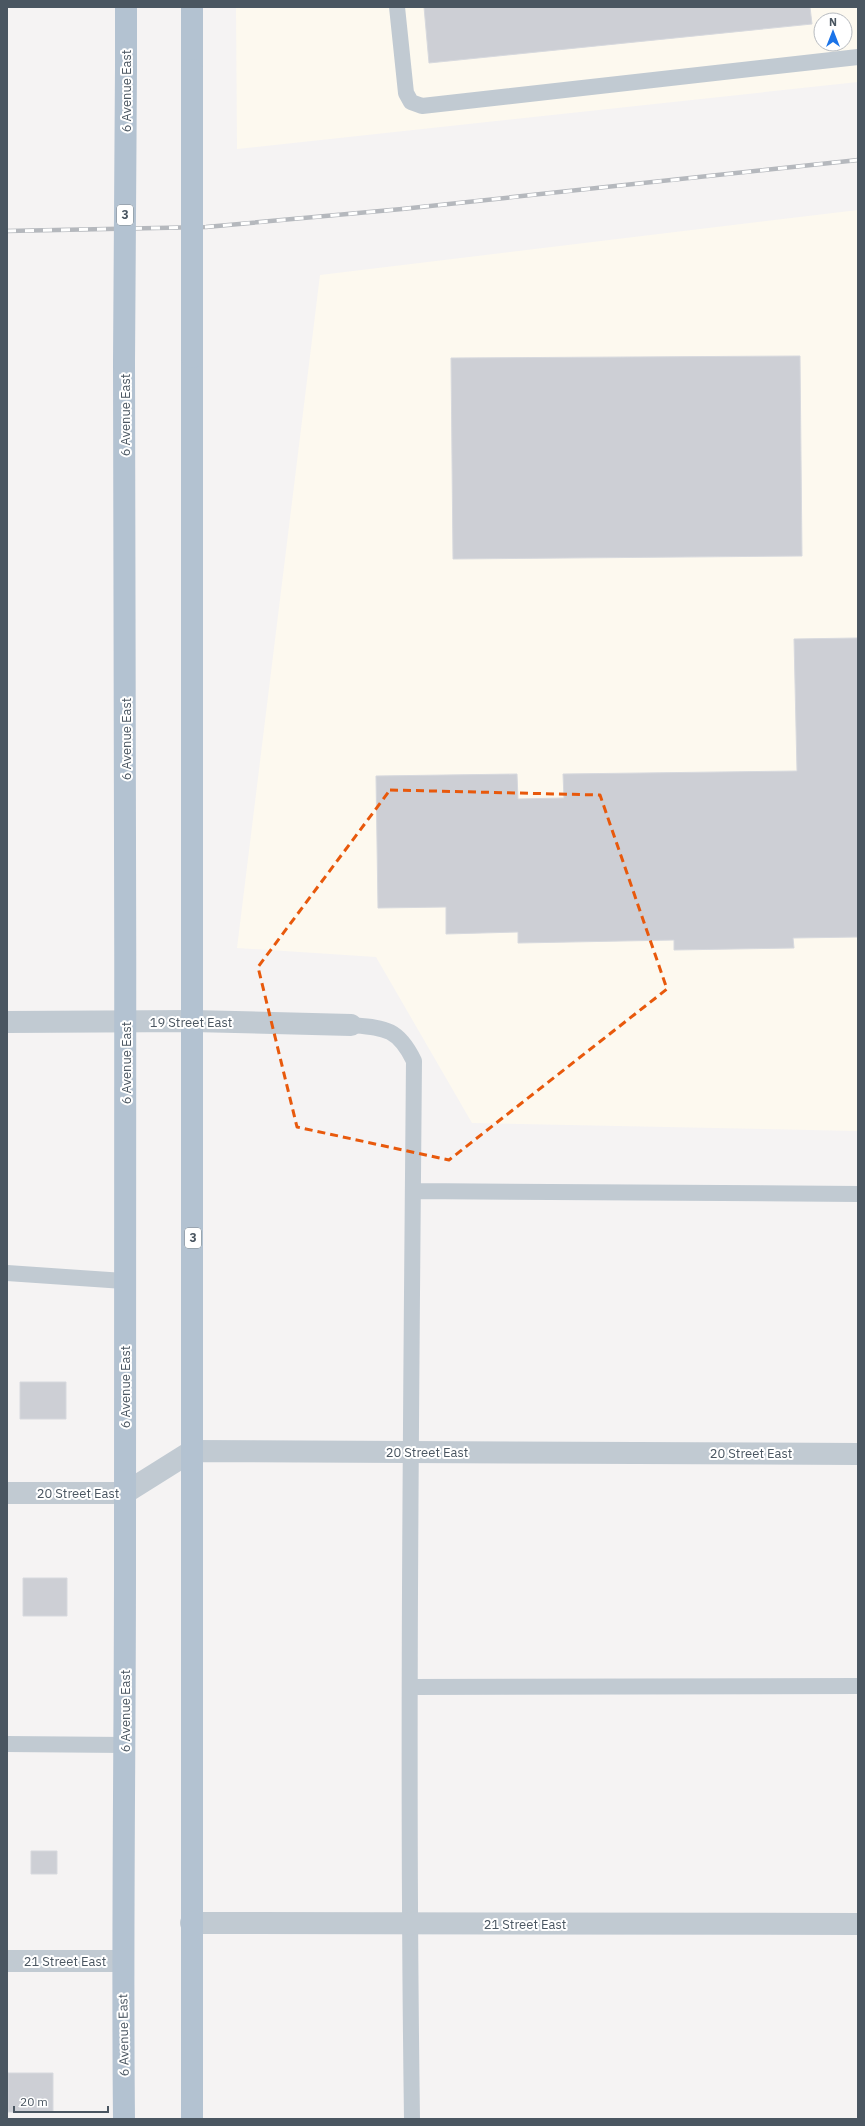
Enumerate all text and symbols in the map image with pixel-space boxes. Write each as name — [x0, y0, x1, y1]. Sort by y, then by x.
north arrow — [813, 12, 853, 52]
text: N — [829, 15, 837, 29]
street label: 6 Avenue East — [118, 50, 135, 132]
road number: 3 — [117, 205, 133, 225]
street label: 6 Avenue East — [117, 374, 134, 456]
street label: 6 Avenue East — [118, 698, 135, 780]
street label: 19 Street East — [150, 1014, 232, 1031]
street label: 6 Avenue East — [118, 1022, 135, 1104]
road number: 3 — [185, 1228, 201, 1248]
street label: 6 Avenue East — [117, 1346, 134, 1428]
street label: 20 Street East — [386, 1444, 468, 1461]
street label: 20 Street East — [710, 1445, 792, 1462]
street label: 20 Street East — [37, 1485, 119, 1502]
street label: 6 Avenue East — [117, 1670, 134, 1752]
street label: 21 Street East — [484, 1916, 566, 1933]
street label: 21 Street East — [24, 1953, 106, 1970]
street label: 6 Avenue East — [114, 1994, 133, 2076]
scale bar — [14, 2088, 108, 2114]
text: 20 m — [20, 2094, 48, 2109]

